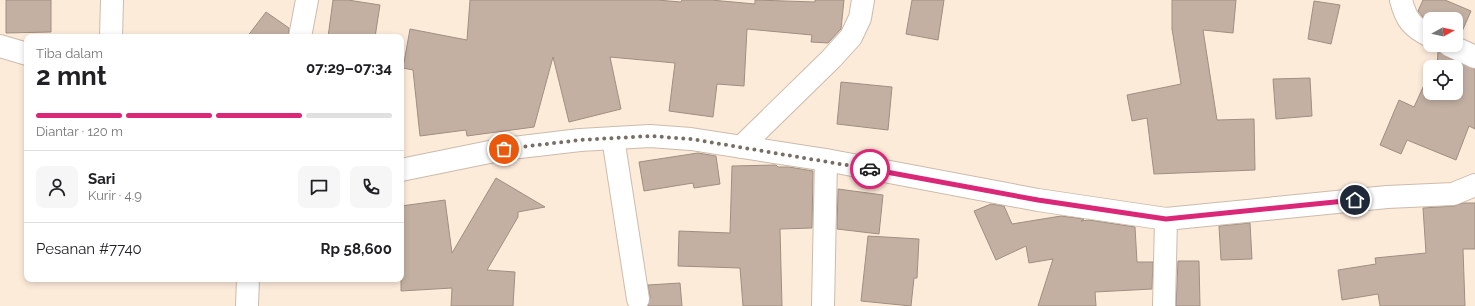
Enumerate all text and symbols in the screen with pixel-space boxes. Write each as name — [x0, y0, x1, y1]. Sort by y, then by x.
north arrow — [1423, 12, 1463, 52]
map controls — [1423, 12, 1463, 100]
text: Tiba dalam — [36, 46, 103, 61]
text: 07:29–07:34 — [306, 59, 392, 77]
button: locate — [1423, 60, 1463, 100]
text: 2 mnt — [36, 61, 107, 91]
text: Diantar · 120 m — [36, 124, 123, 139]
pin — [487, 132, 521, 166]
icon: bag — [493, 138, 515, 160]
courier — [850, 149, 890, 189]
icon: car — [859, 158, 881, 180]
button: person — [36, 166, 78, 208]
button: chat — [298, 166, 340, 208]
button: phone — [350, 166, 392, 208]
text: Sari — [88, 170, 115, 188]
pin — [1338, 183, 1372, 217]
text: Kurir · 4.9 — [88, 188, 142, 203]
icon: home — [1344, 189, 1366, 211]
text: Pesanan #7740 — [36, 240, 142, 258]
text: Rp 58,600 — [321, 240, 392, 258]

